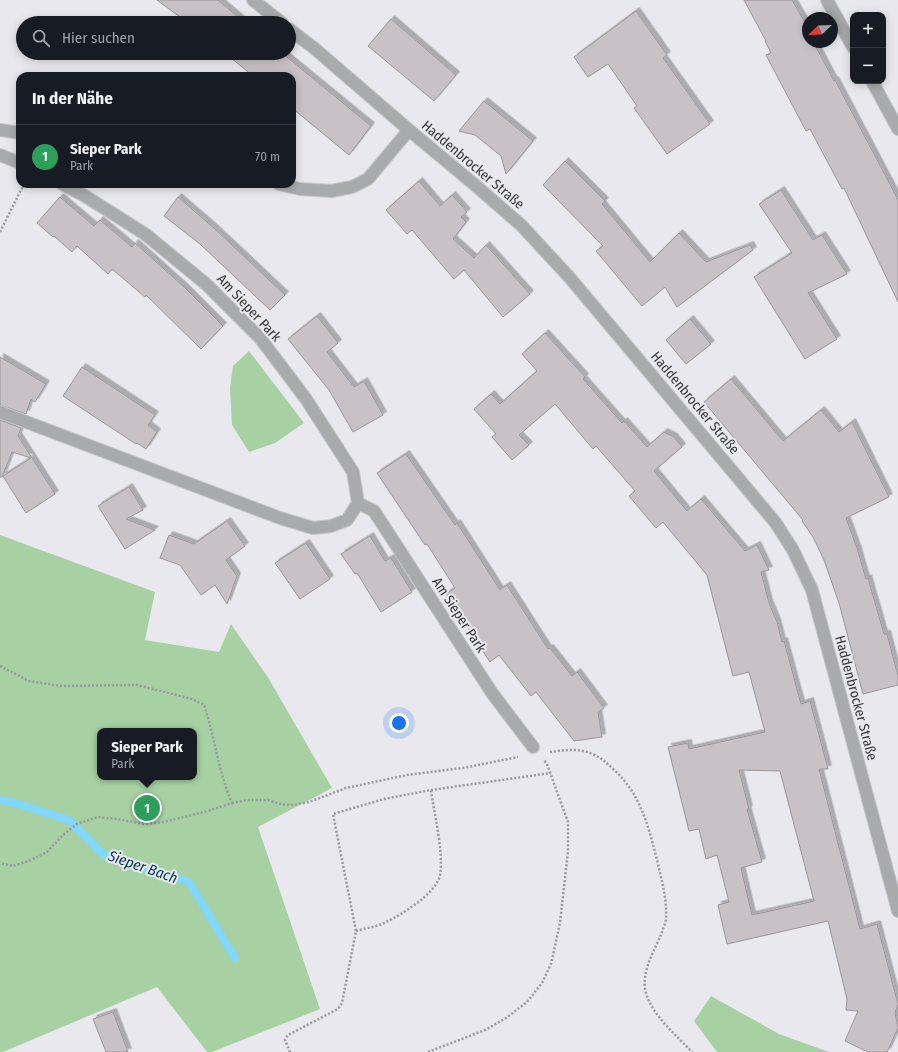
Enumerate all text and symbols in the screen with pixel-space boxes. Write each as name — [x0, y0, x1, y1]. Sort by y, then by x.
north arrow — [802, 12, 838, 48]
map controls — [850, 12, 886, 84]
button: + — [850, 12, 886, 48]
search box — [16, 16, 296, 60]
icon: search — [30, 27, 52, 49]
text: Hier suchen — [62, 29, 135, 47]
button: − — [850, 48, 886, 84]
text: In der Nähe — [32, 88, 113, 109]
street label: Haddenbrocker Straße — [418, 117, 528, 213]
text: Sieper Park — [70, 140, 142, 158]
text: 1 — [42, 149, 48, 164]
text: 70 m — [255, 149, 280, 164]
text: Park — [70, 158, 93, 173]
street label: Am Sieper Park — [213, 271, 285, 346]
street label: Haddenbrocker Straße — [647, 348, 743, 458]
street label: Am Sieper Park — [428, 574, 490, 656]
street label: Haddenbrocker Straße — [831, 634, 881, 762]
your location — [389, 713, 409, 733]
popup — [97, 728, 197, 780]
text: Sieper Park — [111, 738, 183, 756]
text: Park — [111, 756, 134, 771]
pin: 1 — [134, 793, 160, 823]
water label: Sieper Bach — [105, 846, 180, 887]

